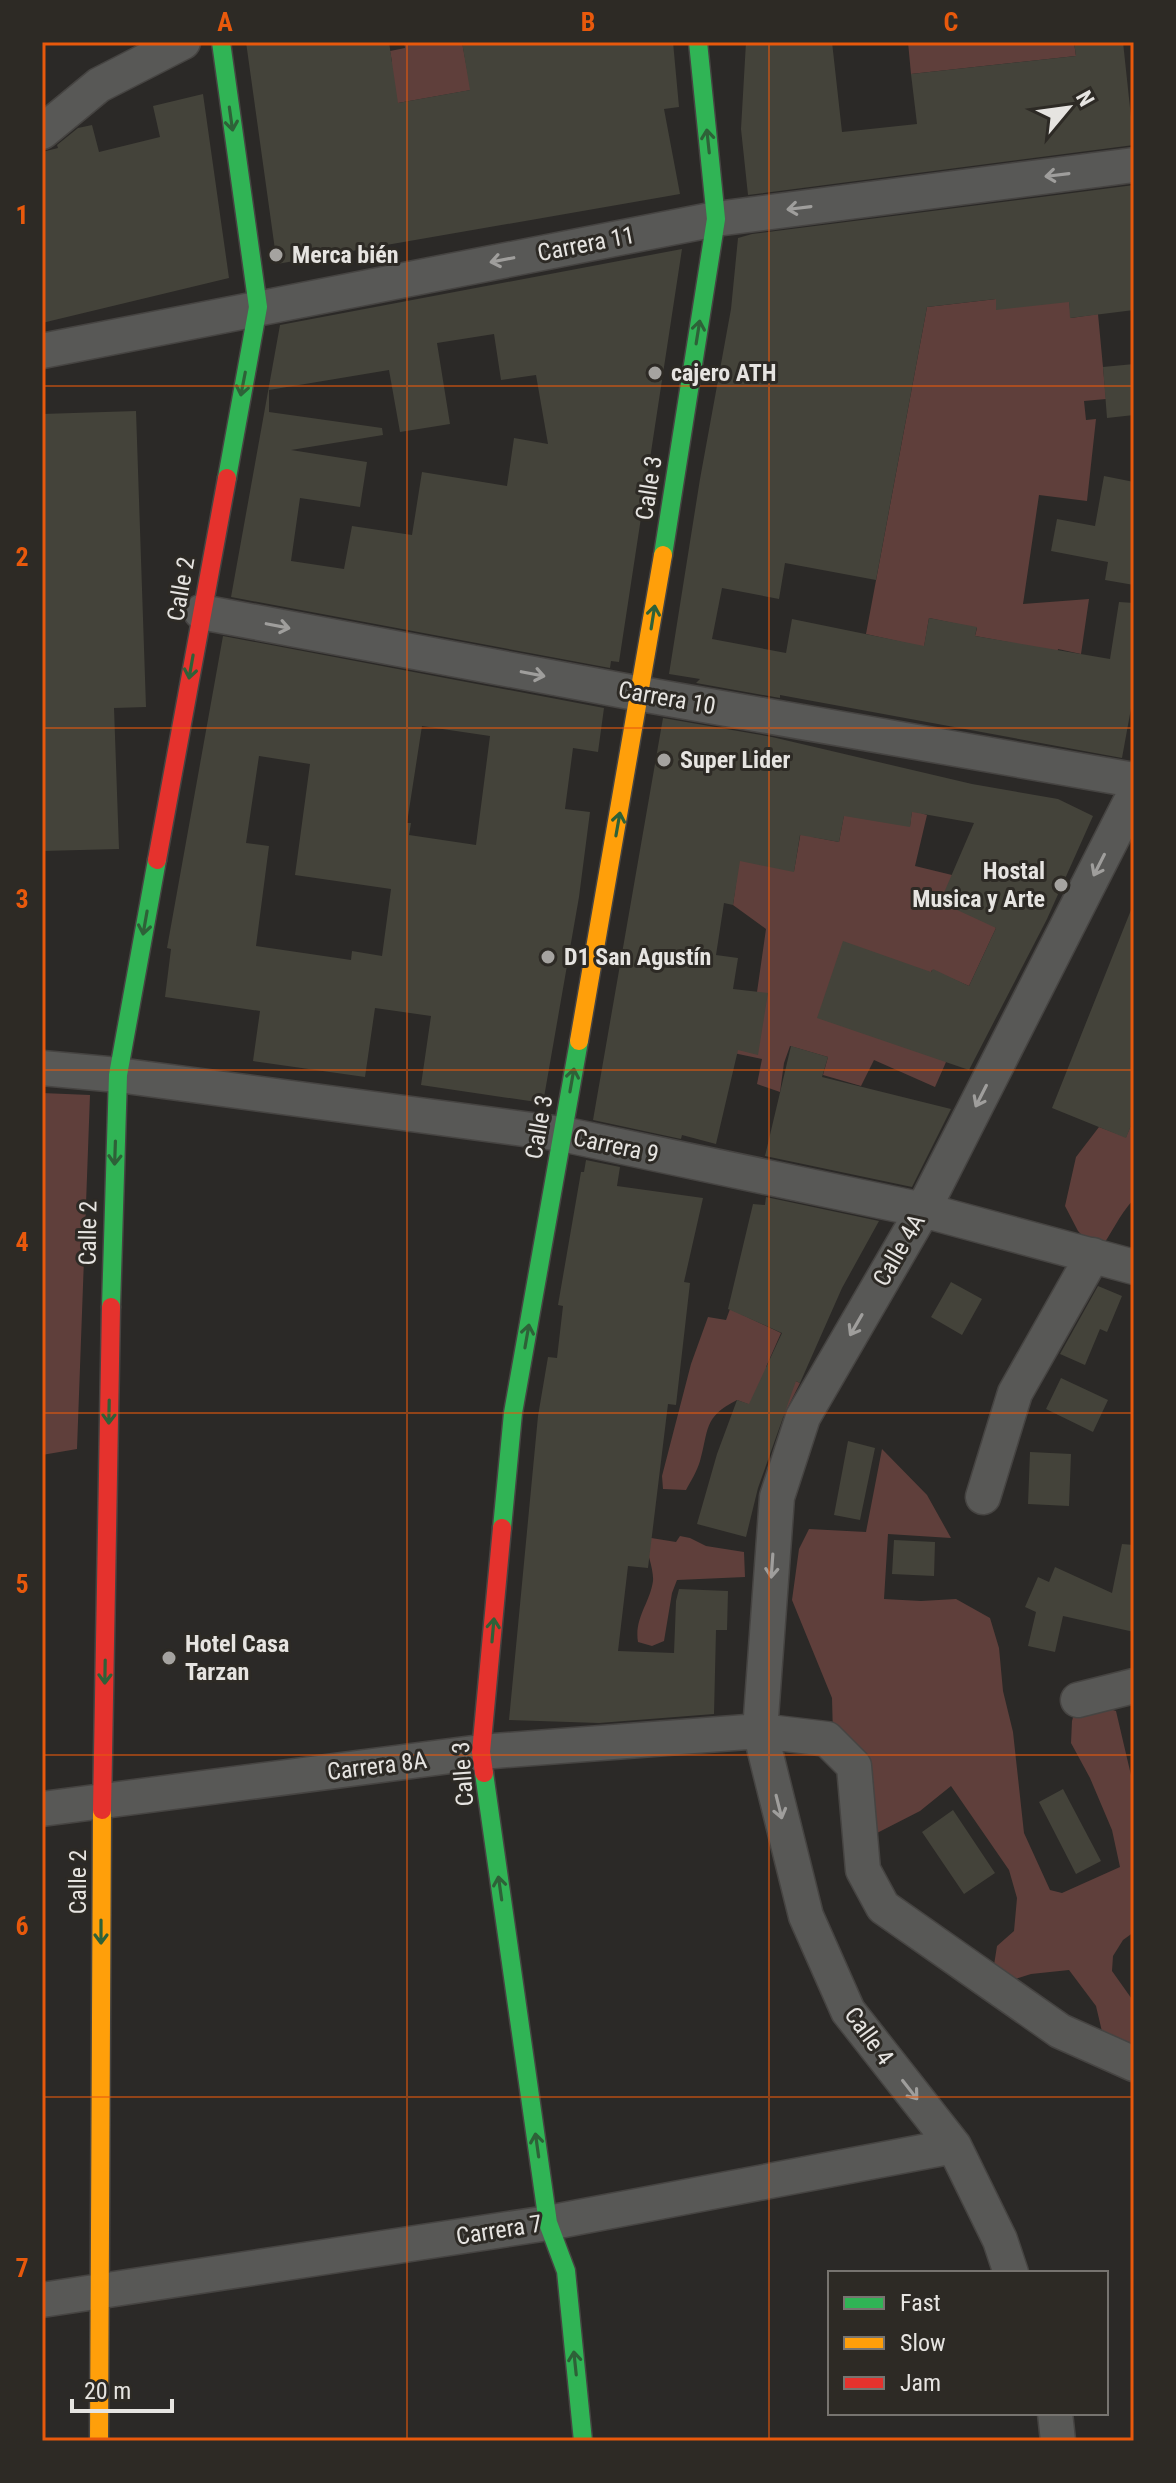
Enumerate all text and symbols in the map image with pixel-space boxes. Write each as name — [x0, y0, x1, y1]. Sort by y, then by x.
text: A — [217, 7, 233, 37]
text: B — [581, 7, 595, 37]
text: C — [944, 7, 959, 37]
north arrow — [1028, 68, 1108, 148]
text: N — [1071, 87, 1099, 111]
one-way arrow — [224, 106, 239, 131]
one-way arrow — [700, 128, 715, 155]
one-way arrow — [1044, 168, 1071, 183]
text: 1 — [15, 200, 29, 230]
one-way arrow — [787, 201, 812, 216]
street label: Carrera 11 — [535, 221, 637, 267]
place label: Merca bién — [292, 241, 399, 269]
marker: Merca bién — [267, 246, 285, 264]
one-way arrow — [490, 253, 515, 268]
one-way arrow — [691, 320, 706, 345]
place label: cajero ATH — [671, 359, 776, 387]
marker: cajero ATH — [646, 364, 664, 382]
one-way arrow — [235, 371, 250, 396]
street label: Calle 3 — [630, 454, 668, 522]
text: 2 — [15, 542, 29, 572]
street label: Calle 2 — [162, 555, 200, 623]
one-way arrow — [646, 605, 661, 630]
one-way arrow — [264, 620, 290, 635]
one-way arrow — [183, 654, 198, 679]
one-way arrow — [520, 667, 546, 682]
street label: Carrera 10 — [616, 676, 718, 720]
place label: Super Lider — [680, 746, 791, 774]
marker: Super Lider — [655, 751, 673, 769]
one-way arrow — [611, 812, 626, 837]
one-way arrow — [1090, 852, 1106, 876]
place label: Hostal Musica y Arte — [912, 857, 1045, 913]
marker: Hostal Musica y Arte — [1052, 876, 1070, 894]
text: 3 — [15, 884, 29, 914]
one-way arrow — [137, 910, 152, 935]
place label: D1 San Agustín — [564, 943, 711, 971]
marker: D1 San Agustín — [539, 948, 557, 966]
one-way arrow — [565, 1068, 580, 1093]
one-way arrow — [972, 1084, 988, 1108]
street label: Calle 3 — [520, 1093, 558, 1161]
street label: Carrera 9 — [571, 1123, 661, 1169]
one-way arrow — [107, 1139, 122, 1166]
street label: Calle 2 — [73, 1200, 103, 1266]
street label: Calle 4A — [867, 1209, 931, 1291]
text: 4 — [15, 1227, 29, 1257]
one-way arrow — [848, 1313, 864, 1336]
one-way arrow — [520, 1324, 535, 1349]
one-way arrow — [101, 1398, 117, 1425]
one-way arrow — [764, 1552, 779, 1579]
text: 5 — [15, 1569, 29, 1599]
one-way arrow — [485, 1617, 500, 1644]
place label: Hotel Casa Tarzan — [185, 1630, 289, 1686]
marker: Hotel Casa Tarzan — [160, 1649, 178, 1667]
one-way arrow — [97, 1658, 112, 1685]
street label: Calle 3 — [447, 1741, 479, 1807]
street label: Carrera 8A — [326, 1746, 429, 1786]
one-way arrow — [773, 1794, 788, 1820]
street label: Calle 2 — [64, 1850, 92, 1914]
one-way arrow — [492, 1876, 507, 1901]
text: 6 — [15, 1911, 29, 1941]
one-way arrow — [94, 1918, 109, 1945]
street label: Calle 4 — [839, 2002, 899, 2071]
one-way arrow — [901, 2079, 918, 2100]
one-way arrow — [529, 2133, 544, 2158]
street label: Carrera 7 — [454, 2209, 544, 2251]
text: 7 — [15, 2253, 29, 2283]
legend — [828, 2271, 1108, 2415]
text: Fast — [900, 2289, 941, 2317]
text: Slow — [900, 2329, 946, 2357]
one-way arrow — [568, 2350, 583, 2377]
scale bar — [72, 2363, 172, 2413]
text: Jam — [900, 2369, 941, 2397]
text: 20 m — [84, 2377, 131, 2405]

